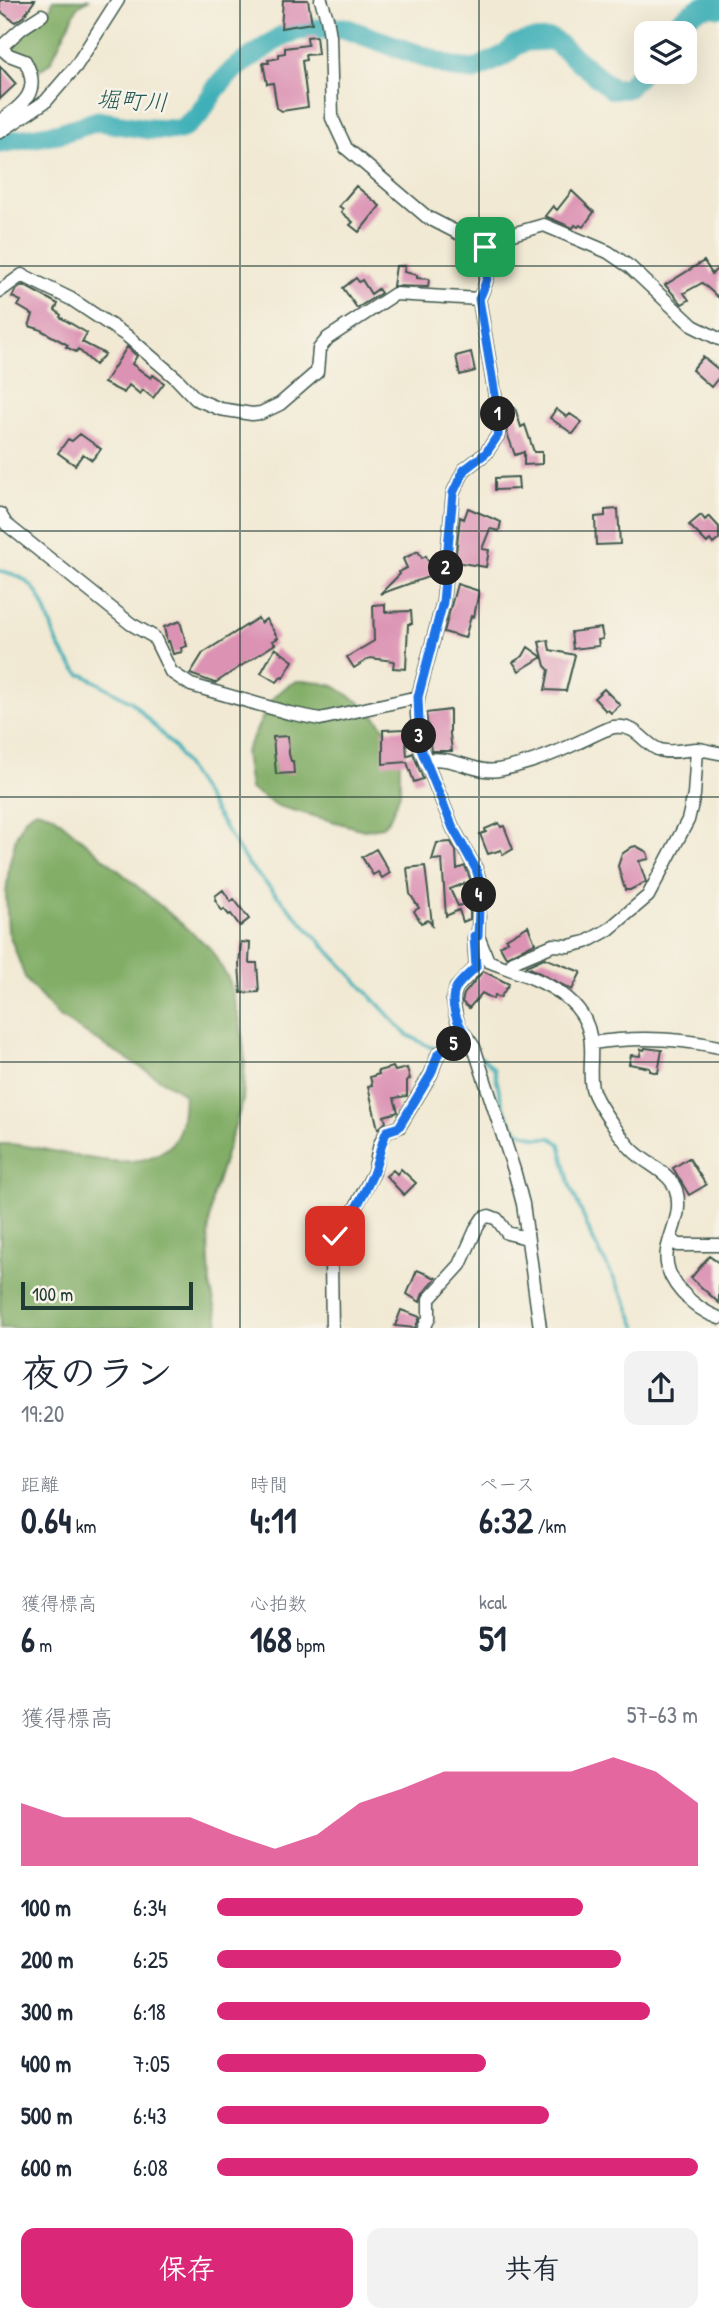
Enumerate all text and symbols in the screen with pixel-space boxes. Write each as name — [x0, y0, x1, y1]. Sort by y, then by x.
map controls — [634, 21, 697, 84]
button: layers — [634, 21, 697, 84]
water label: 堀町川 — [95, 82, 169, 118]
pin — [455, 217, 515, 277]
icon: arrive — [466, 228, 504, 266]
pin: 1 — [480, 396, 516, 432]
text: 1 — [494, 400, 501, 426]
pin: 2 — [428, 550, 464, 586]
text: 2 — [441, 554, 450, 580]
pin: 3 — [402, 718, 436, 754]
text: 3 — [414, 722, 423, 748]
pin: 4 — [462, 878, 496, 912]
text: 4 — [475, 881, 482, 907]
pin: 5 — [436, 1026, 472, 1062]
text: 5 — [449, 1030, 458, 1056]
pin — [305, 1206, 365, 1266]
icon: check — [316, 1217, 354, 1255]
scale bar — [21, 1279, 192, 1311]
text: 100 m — [32, 1281, 73, 1307]
text: 夜のラン — [21, 1346, 173, 1398]
button: share — [624, 1351, 698, 1425]
text: 19:20 — [21, 1398, 64, 1429]
text: 距離 — [21, 1471, 59, 1497]
text: 時間 — [250, 1471, 288, 1497]
text: ペース — [479, 1471, 535, 1497]
text: 0.64 — [21, 1497, 71, 1544]
text: 4:11 — [250, 1497, 297, 1544]
text: 6:32 — [479, 1497, 533, 1544]
text: km — [71, 1513, 96, 1539]
text: /km — [533, 1513, 566, 1539]
text: kcal — [479, 1589, 507, 1615]
text: 獲得標高 — [21, 1590, 97, 1616]
text: 心拍数 — [250, 1590, 307, 1616]
text: 51 — [479, 1615, 507, 1662]
text: 6 — [21, 1616, 35, 1663]
text: 168 — [250, 1616, 292, 1663]
text: m — [35, 1632, 52, 1658]
text: bpm — [292, 1632, 325, 1658]
text: 57–63 m — [627, 1699, 698, 1730]
text: 獲得標高 — [21, 1702, 113, 1733]
text: 100 m — [21, 1892, 71, 1923]
text: 6:34 — [133, 1892, 166, 1923]
text: 200 m — [21, 1944, 73, 1975]
text: 6:25 — [133, 1944, 168, 1975]
text: 300 m — [21, 1996, 73, 2027]
text: 6:18 — [133, 1996, 166, 2027]
text: 400 m — [21, 2048, 71, 2079]
text: 7:05 — [133, 2048, 170, 2079]
text: 500 m — [21, 2100, 72, 2131]
text: 6:43 — [133, 2100, 166, 2131]
text: 600 m — [21, 2152, 72, 2183]
text: 6:08 — [133, 2152, 168, 2183]
button: 保存 — [21, 2228, 353, 2308]
button: 共有 — [367, 2228, 698, 2308]

